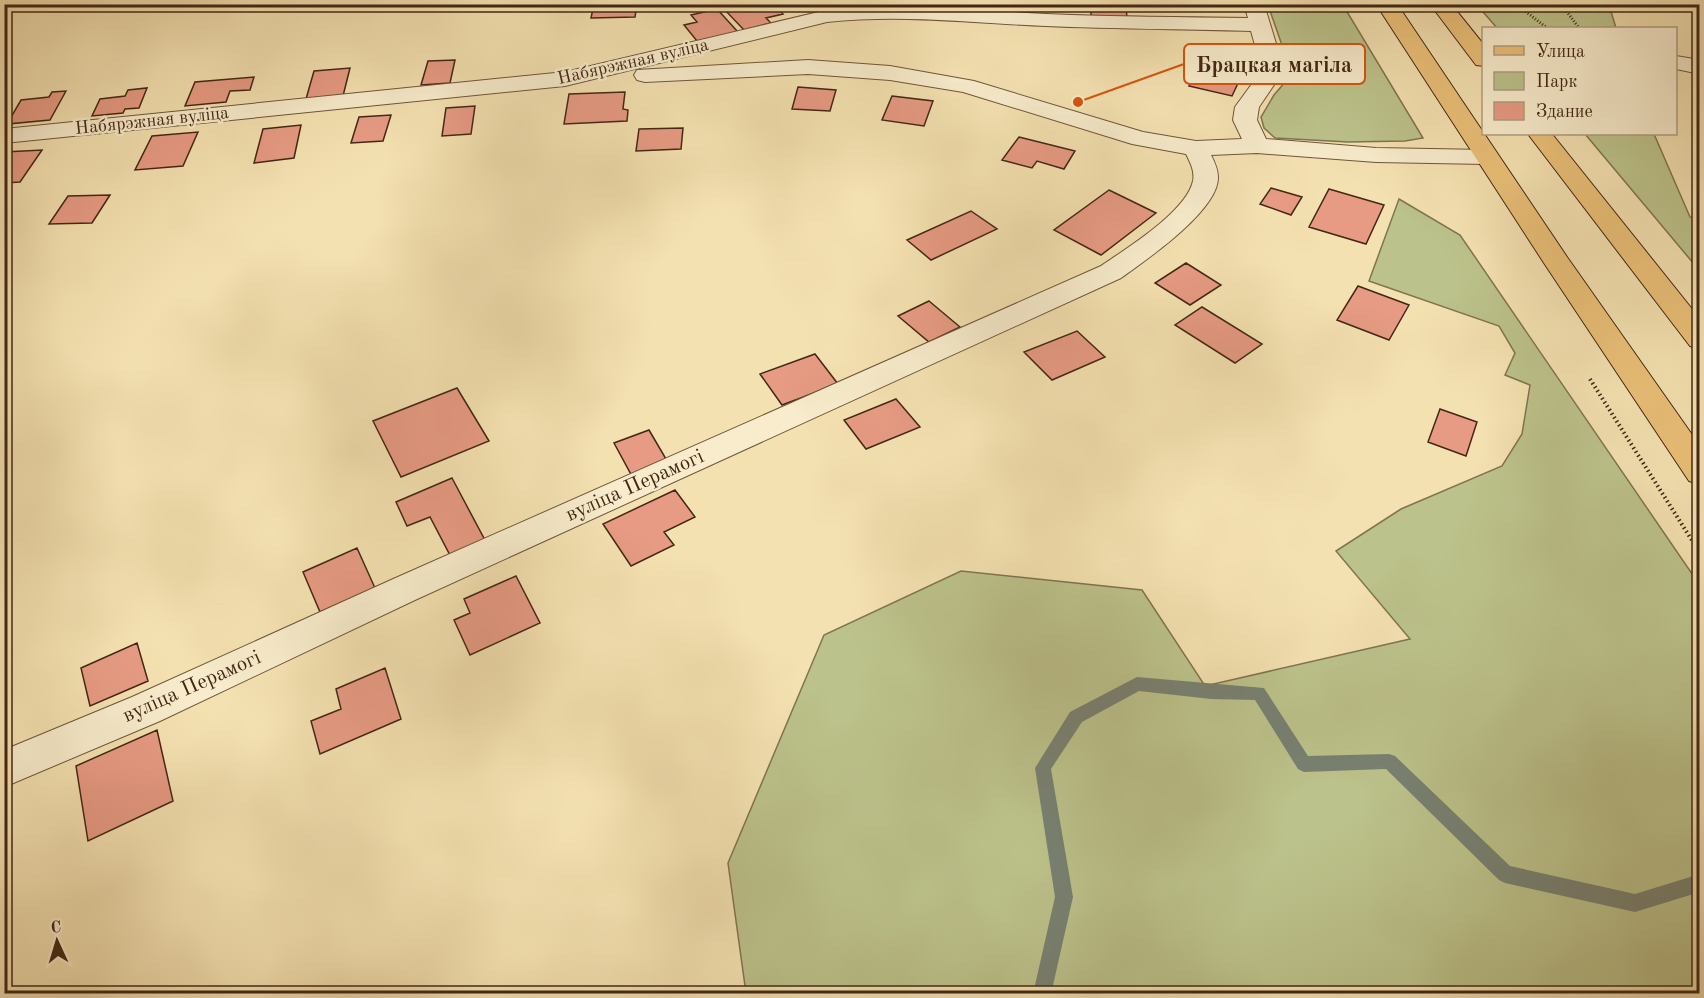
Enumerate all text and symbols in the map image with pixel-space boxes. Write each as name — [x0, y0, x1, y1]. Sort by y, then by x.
legend — [1482, 27, 1677, 135]
street label: Набярэжная вуліца — [556, 36, 710, 88]
text: Улица — [1536, 43, 1585, 61]
callout: Брацкая магіла — [1184, 44, 1365, 84]
text: Брацкая магіла — [1196, 55, 1352, 77]
text: Парк — [1536, 73, 1577, 91]
text: Здание — [1536, 103, 1593, 121]
street label: Набярэжная вуліца — [74, 104, 230, 138]
street label: вуліца Перамогі — [563, 446, 707, 526]
street label: вуліца Перамогі — [120, 647, 264, 727]
north arrow — [27, 911, 87, 971]
text: С — [50, 920, 62, 936]

